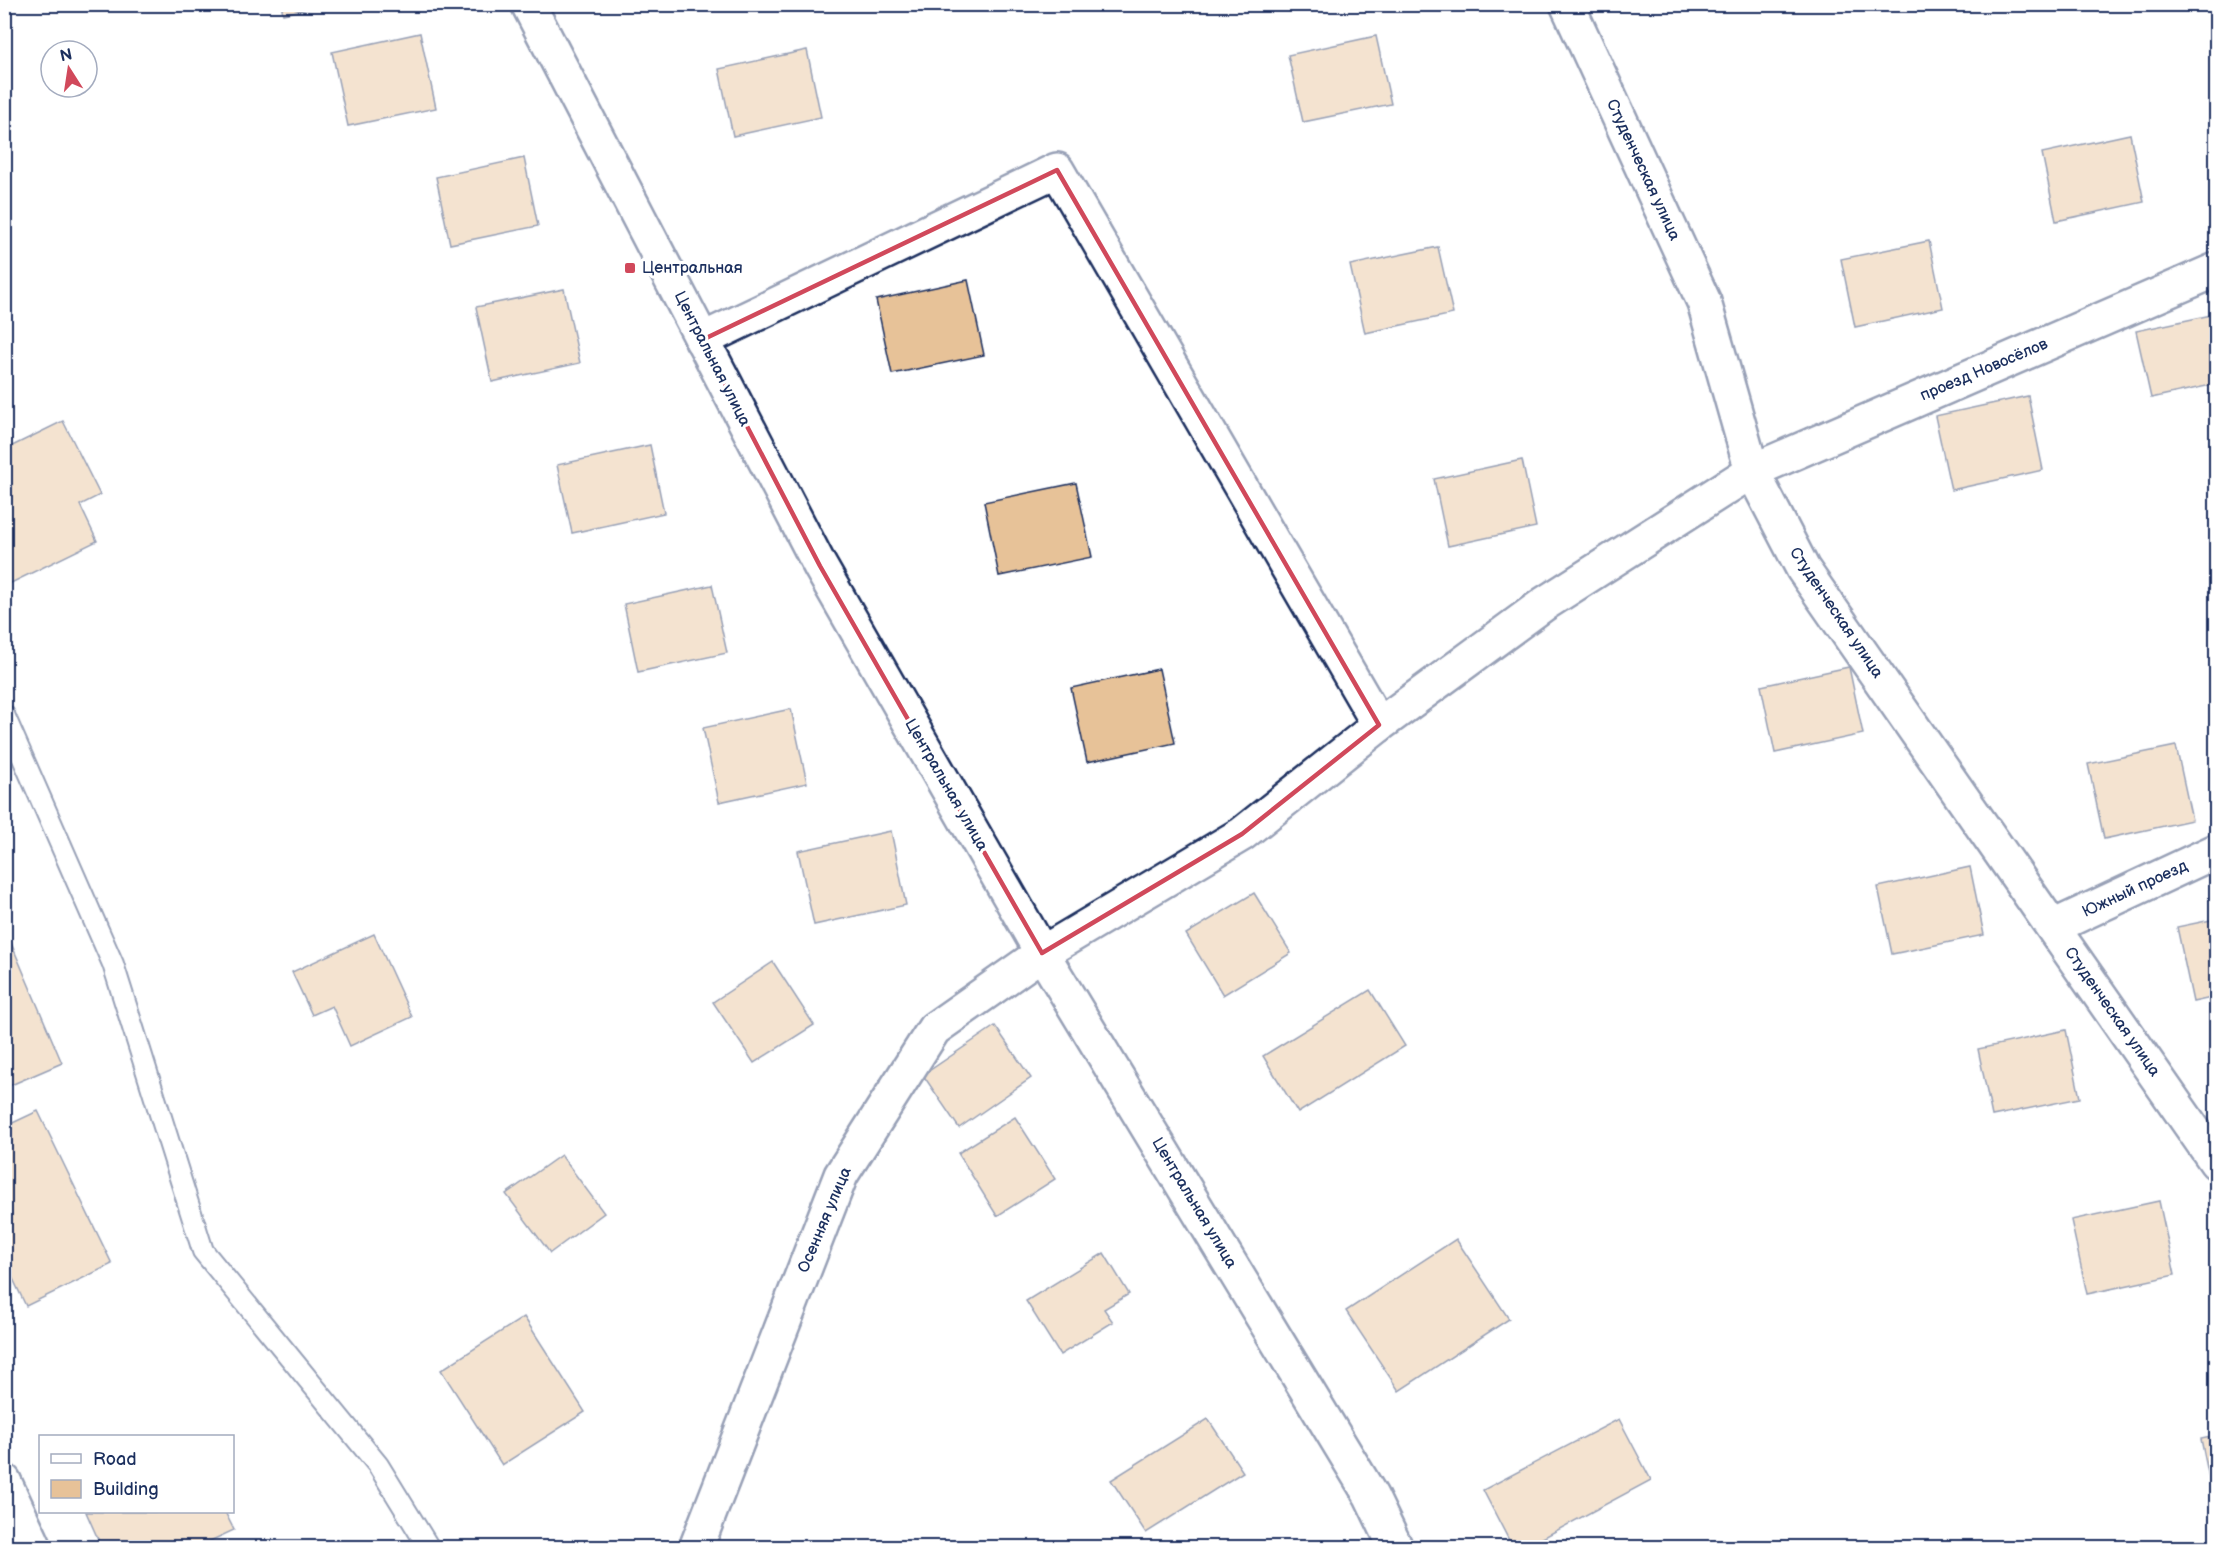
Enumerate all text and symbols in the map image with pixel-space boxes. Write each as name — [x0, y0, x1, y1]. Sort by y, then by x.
north arrow — [39, 39, 99, 99]
text: N — [58, 45, 74, 66]
street label: Студенческая улица — [1602, 96, 1684, 244]
place label: Центральная — [642, 259, 743, 278]
marker: Центральная — [623, 261, 637, 275]
street label: Центральная улица — [670, 288, 755, 430]
street label: проезд Новосёлов — [1917, 334, 2051, 405]
street label: Студенческая улица — [1785, 544, 1887, 682]
street label: Центральная улица — [900, 716, 992, 855]
street label: Южный проезд — [2079, 856, 2191, 922]
street label: Студенческая улица — [2060, 944, 2164, 1081]
street label: Центральная улица — [1147, 1134, 1241, 1272]
street label: Осенняя улица — [794, 1164, 856, 1276]
legend — [39, 1435, 234, 1513]
text: Road — [93, 1449, 137, 1470]
text: Building — [93, 1479, 159, 1500]

